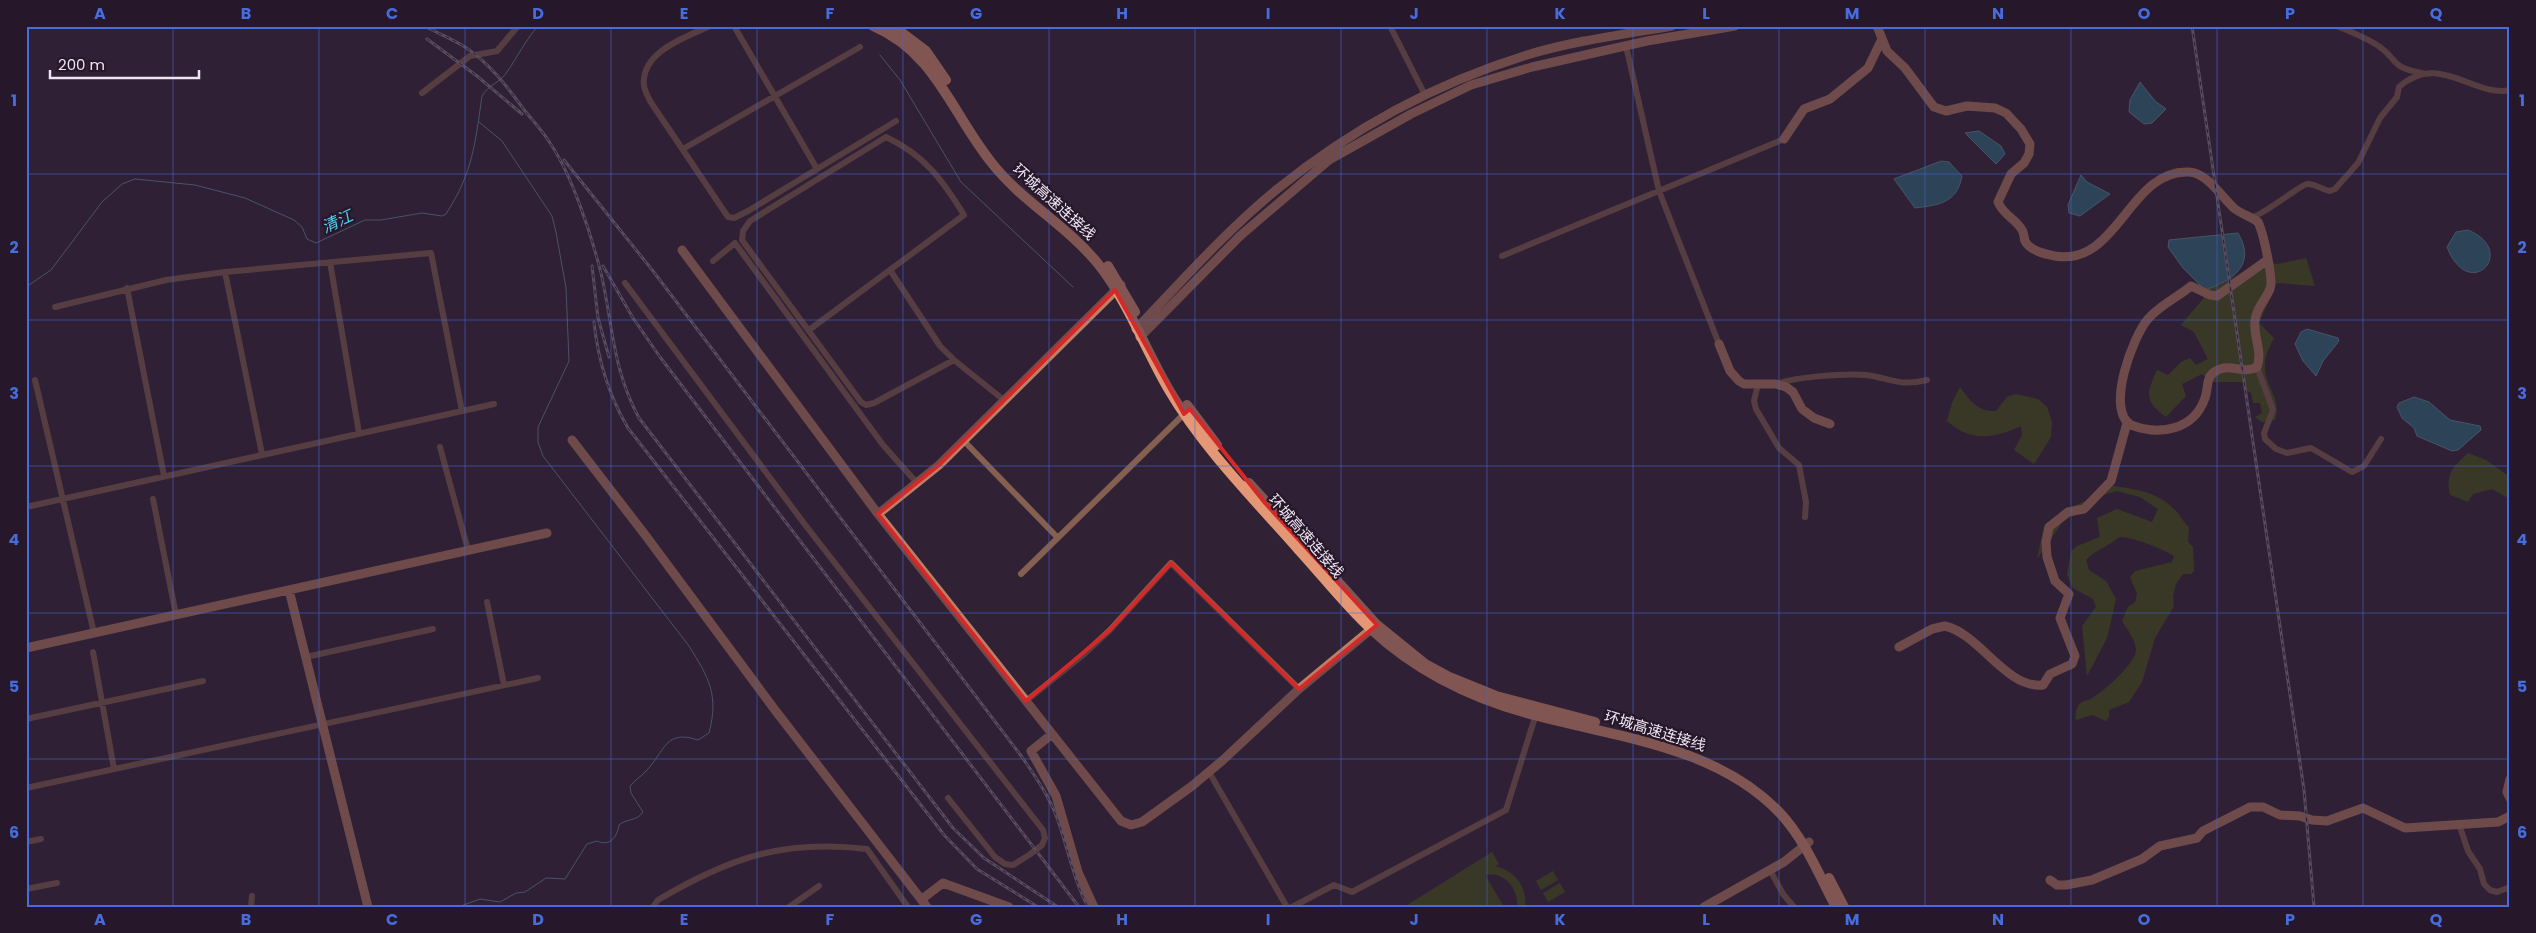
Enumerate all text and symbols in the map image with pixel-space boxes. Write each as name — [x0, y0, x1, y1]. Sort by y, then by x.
text: A — [94, 2, 106, 25]
text: B — [241, 2, 251, 25]
text: C — [386, 2, 398, 25]
text: D — [532, 2, 544, 25]
text: E — [680, 2, 688, 25]
text: F — [826, 2, 835, 25]
text: G — [970, 2, 982, 25]
text: H — [1116, 2, 1128, 25]
text: I — [1266, 2, 1270, 25]
text: J — [1409, 2, 1419, 25]
text: K — [1554, 2, 1566, 25]
text: L — [1702, 2, 1710, 25]
text: M — [1845, 2, 1859, 25]
text: N — [1992, 2, 2004, 25]
text: O — [2138, 2, 2151, 25]
text: P — [2285, 2, 2295, 25]
text: Q — [2430, 2, 2443, 25]
scale bar — [50, 48, 199, 80]
text: 200 m — [58, 54, 105, 75]
text: 1 — [11, 89, 17, 112]
text: 1 — [2519, 89, 2525, 112]
street label: 环城高速连接线 — [1008, 159, 1100, 245]
water label: 清江 — [318, 203, 358, 239]
text: 2 — [9, 236, 19, 259]
text: 2 — [2517, 236, 2527, 259]
text: 3 — [9, 382, 19, 405]
text: 3 — [2517, 382, 2527, 405]
street label: 环城高速连接线 — [1264, 489, 1349, 582]
text: 4 — [9, 528, 20, 551]
text: 4 — [2517, 528, 2528, 551]
text: 5 — [9, 675, 19, 698]
text: 5 — [2517, 675, 2527, 698]
street label: 环城高速连接线 — [1602, 705, 1708, 756]
text: 6 — [9, 821, 19, 844]
text: 6 — [2517, 821, 2527, 844]
text: A — [94, 908, 106, 931]
text: B — [241, 908, 251, 931]
text: C — [386, 908, 398, 931]
text: D — [532, 908, 544, 931]
text: E — [680, 908, 688, 931]
text: F — [826, 908, 835, 931]
text: G — [970, 908, 982, 931]
text: H — [1116, 908, 1128, 931]
text: I — [1266, 908, 1270, 931]
text: J — [1409, 908, 1419, 931]
text: K — [1554, 908, 1566, 931]
text: L — [1702, 908, 1710, 931]
text: M — [1845, 908, 1859, 931]
text: N — [1992, 908, 2004, 931]
text: O — [2138, 908, 2151, 931]
text: P — [2285, 908, 2295, 931]
text: Q — [2430, 908, 2443, 931]

